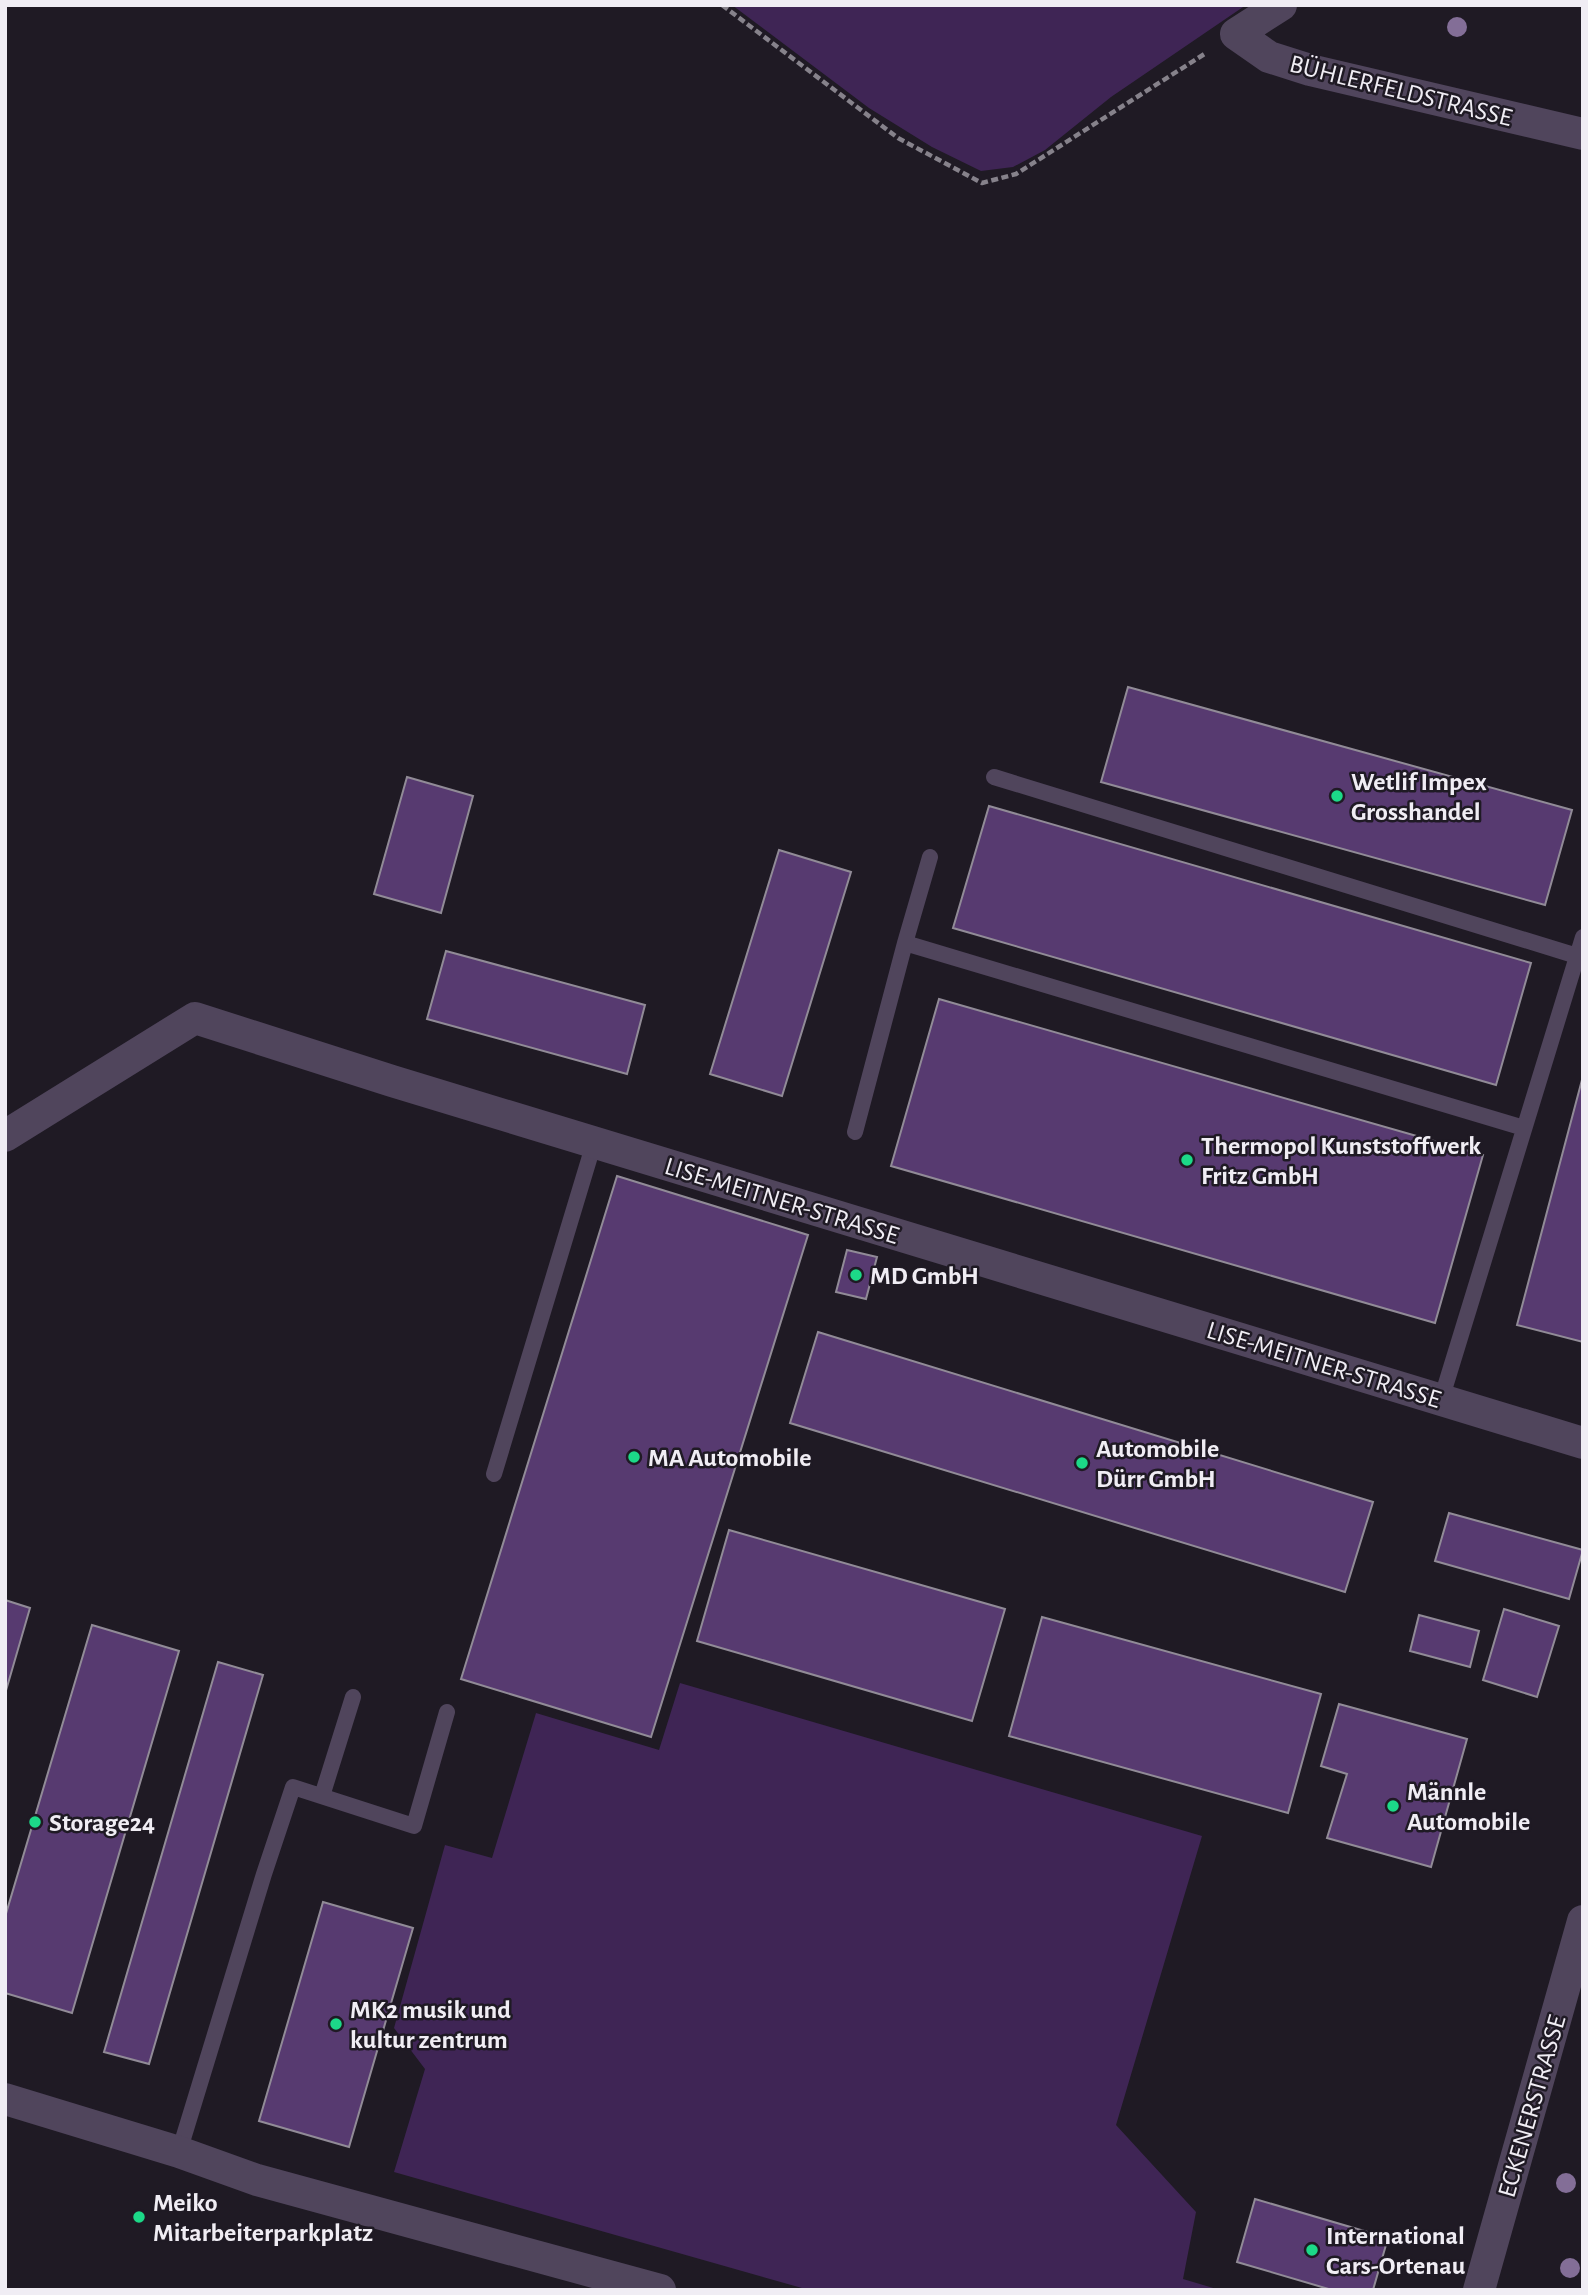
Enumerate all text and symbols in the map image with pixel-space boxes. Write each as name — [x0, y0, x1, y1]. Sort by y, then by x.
street label: BÜHLERFELDSTRASSE — [1287, 50, 1515, 131]
place label: Wetlif Impex Grosshandel — [1351, 769, 1487, 825]
marker: Wetlif Impex Grosshandel — [1329, 788, 1345, 804]
place label: Thermopol Kunststoffwerk Fritz GmbH — [1201, 1133, 1481, 1189]
marker: Thermopol Kunststoffwerk Fritz GmbH — [1179, 1152, 1195, 1168]
street label: LISE-MEITNER-STRASSE — [662, 1153, 902, 1249]
place label: MD GmbH — [870, 1263, 979, 1289]
marker: MD GmbH — [848, 1267, 864, 1283]
street label: LISE-MEITNER-STRASSE — [1204, 1317, 1444, 1413]
place label: Automobile Dürr GmbH — [1096, 1436, 1219, 1492]
place label: MA Automobile — [648, 1445, 812, 1471]
marker: MA Automobile — [626, 1449, 642, 1465]
marker: Automobile Dürr GmbH — [1074, 1455, 1090, 1471]
place label: Männle Automobile — [1407, 1779, 1530, 1835]
marker: Männle Automobile — [1385, 1798, 1401, 1814]
place label: Storage24 — [49, 1810, 155, 1836]
marker: Storage24 — [27, 1814, 43, 1830]
place label: MK2 musik und kultur zentrum — [350, 1997, 511, 2053]
street label: ECKENERSTRASSE — [1494, 2012, 1570, 2200]
marker: MK2 musik und kultur zentrum — [328, 2016, 344, 2032]
place label: Meiko Mitarbeiterparkplatz — [153, 2190, 373, 2246]
marker: Meiko Mitarbeiterparkplatz — [131, 2209, 147, 2225]
place label: International Cars-Ortenau — [1326, 2223, 1466, 2279]
marker: International Cars-Ortenau — [1304, 2242, 1320, 2258]

